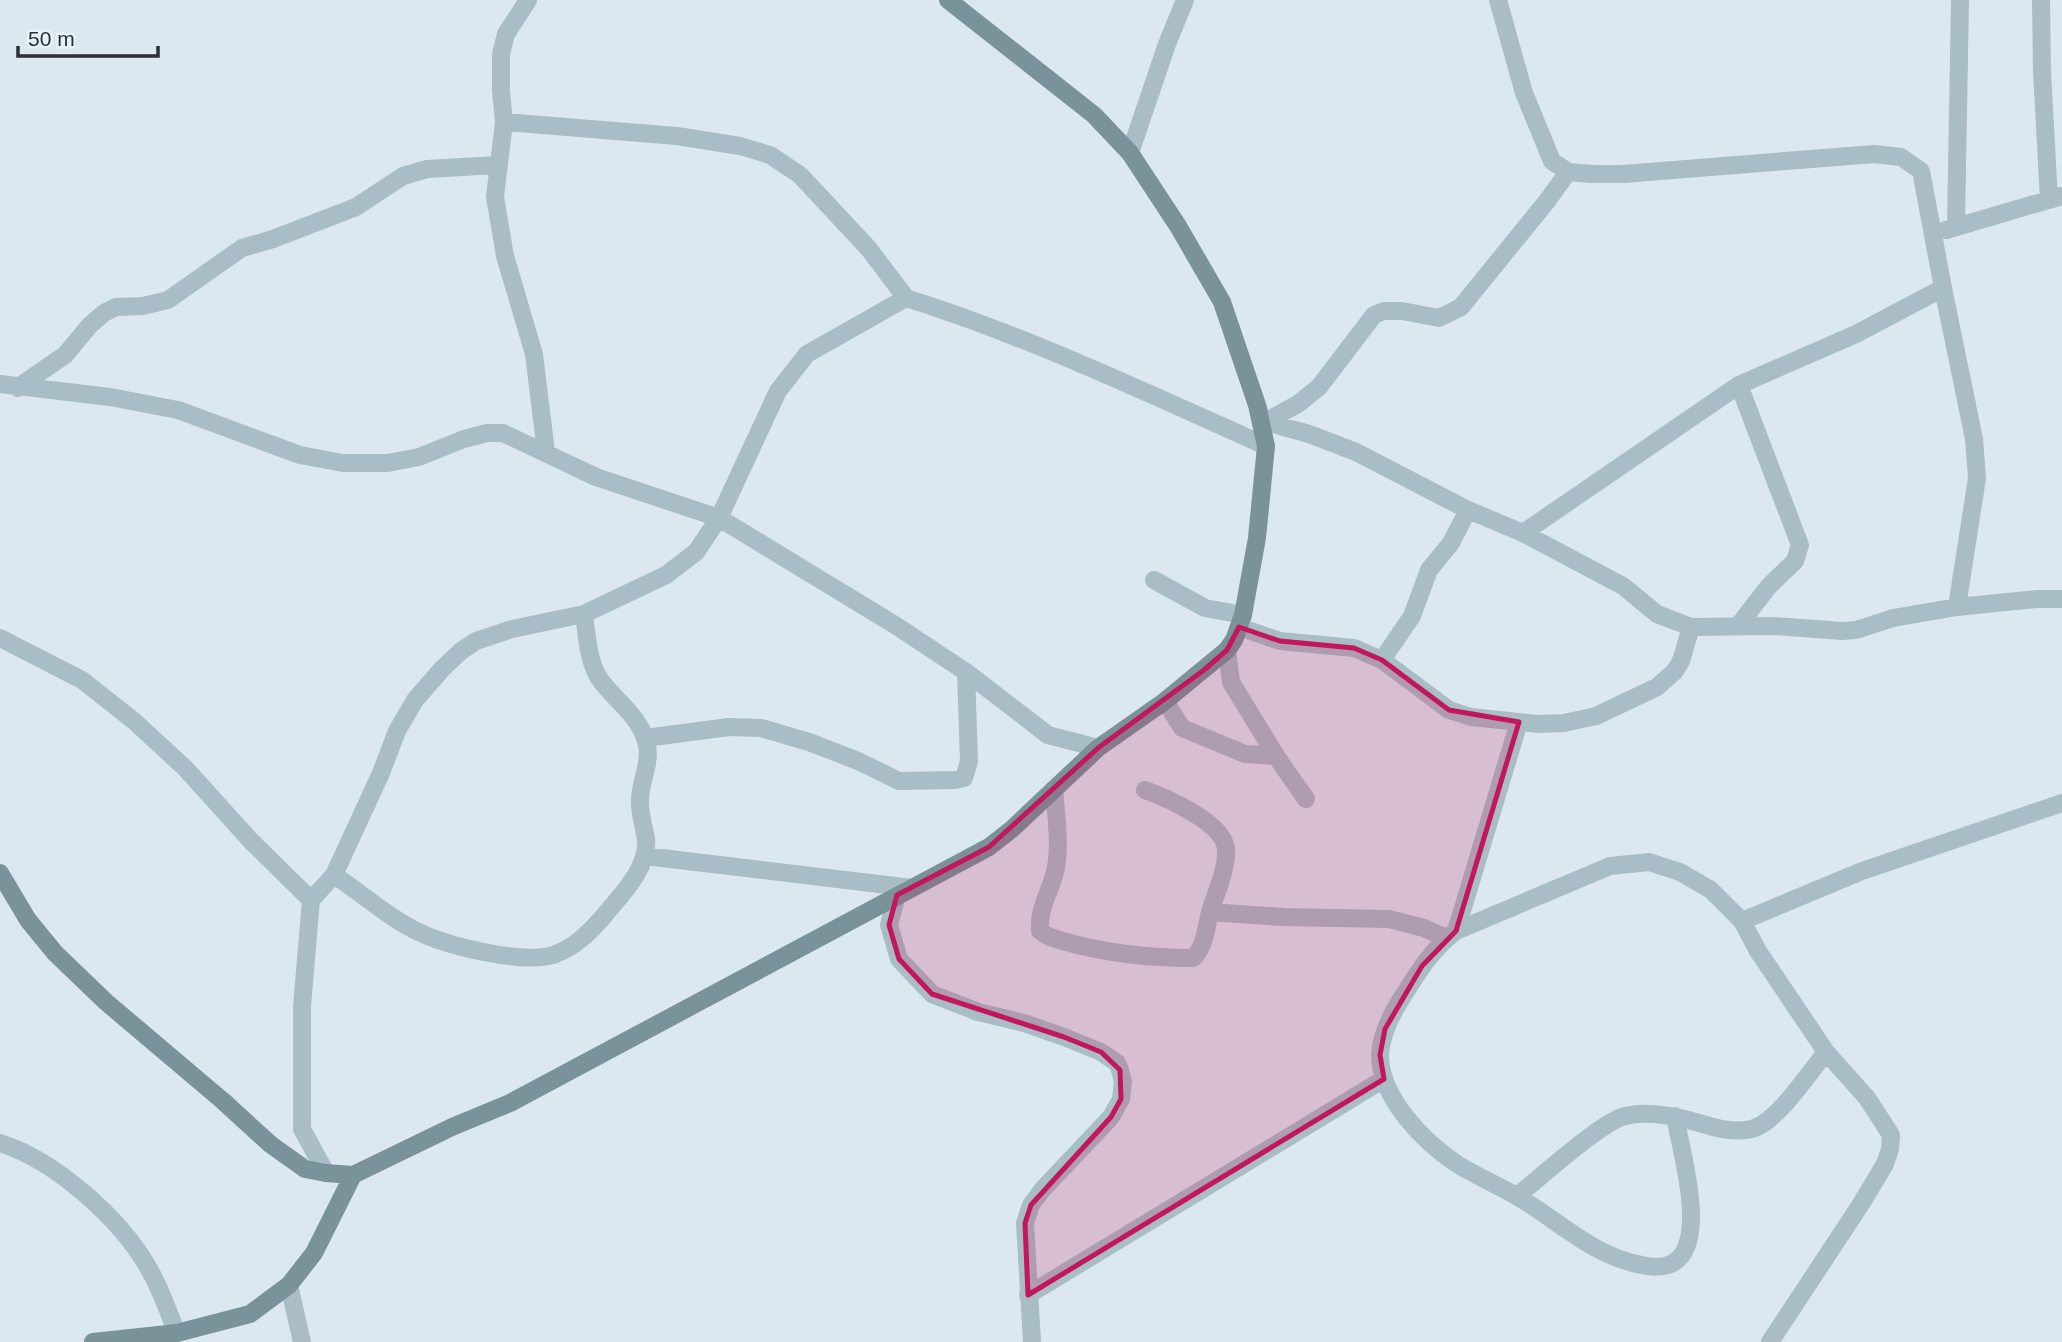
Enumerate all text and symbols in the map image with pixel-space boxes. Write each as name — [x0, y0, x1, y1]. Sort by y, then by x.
scale bar — [18, 14, 158, 58]
text: 50 m — [28, 27, 75, 50]

